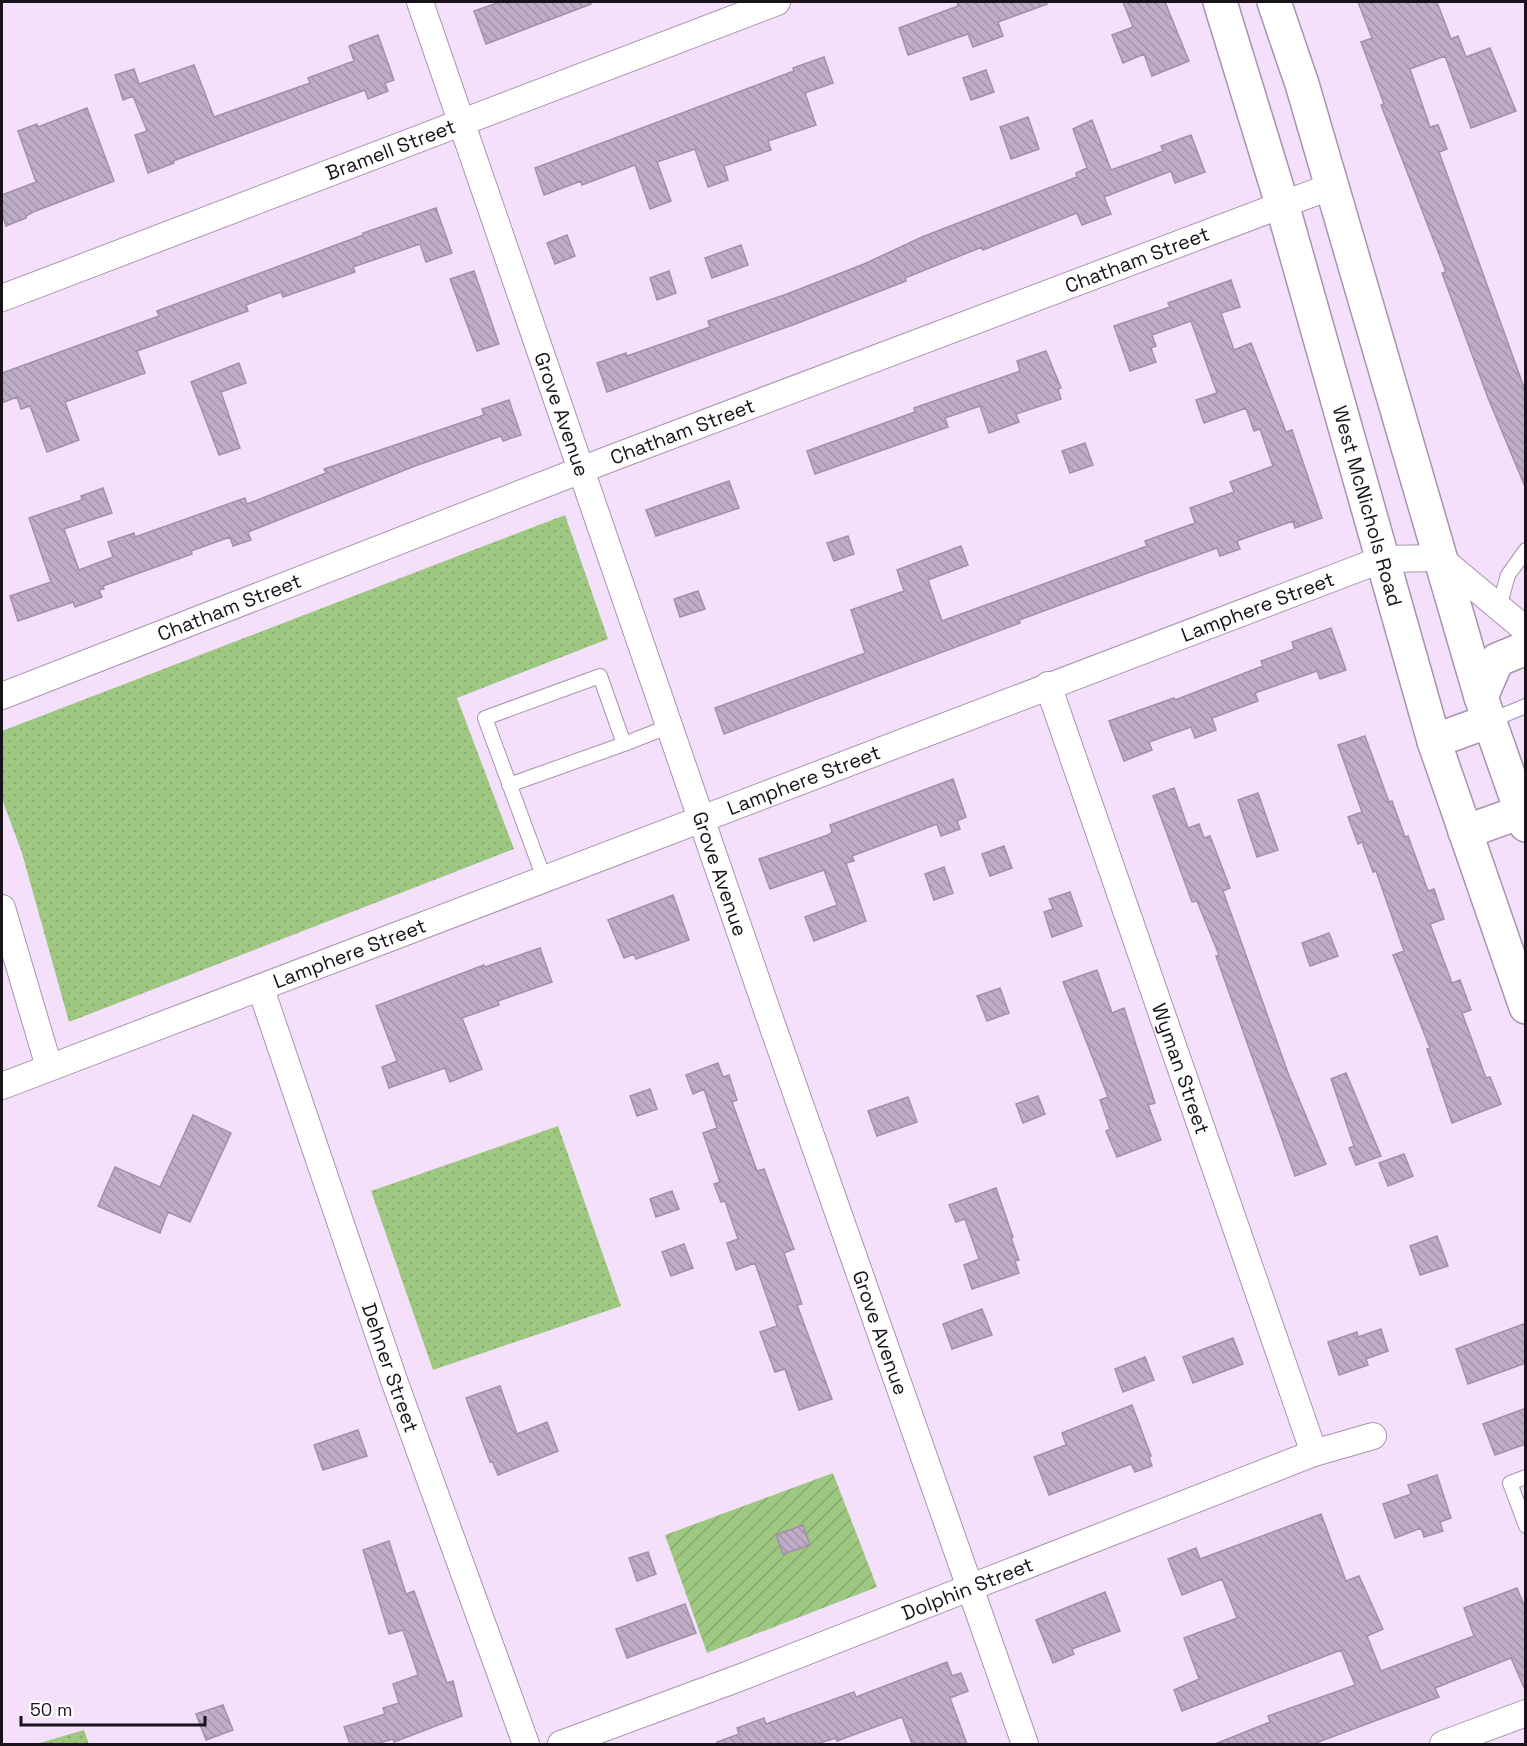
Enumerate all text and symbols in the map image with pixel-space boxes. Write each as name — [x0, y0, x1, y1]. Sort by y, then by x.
street label: Bramell Street — [322, 113, 459, 186]
street label: Chatham Street — [1061, 221, 1213, 299]
street label: Grove Avenue — [528, 349, 595, 480]
street label: Chatham Street — [606, 392, 758, 471]
street label: West McNichols Road — [1327, 402, 1408, 609]
street label: Lamphere Street — [1177, 566, 1338, 648]
street label: Chatham Street — [154, 567, 305, 647]
street label: Lamphere Street — [723, 739, 884, 821]
street label: Grove Avenue — [687, 808, 754, 940]
street label: Lamphere Street — [269, 912, 430, 994]
street label: Wyman Street — [1146, 1000, 1216, 1138]
street label: Grove Avenue — [846, 1267, 914, 1398]
street label: Dehner Street — [356, 1299, 425, 1436]
street label: Dolphin Street — [898, 1551, 1037, 1626]
scale bar — [21, 1689, 206, 1727]
text: 50 m — [30, 1698, 72, 1721]

